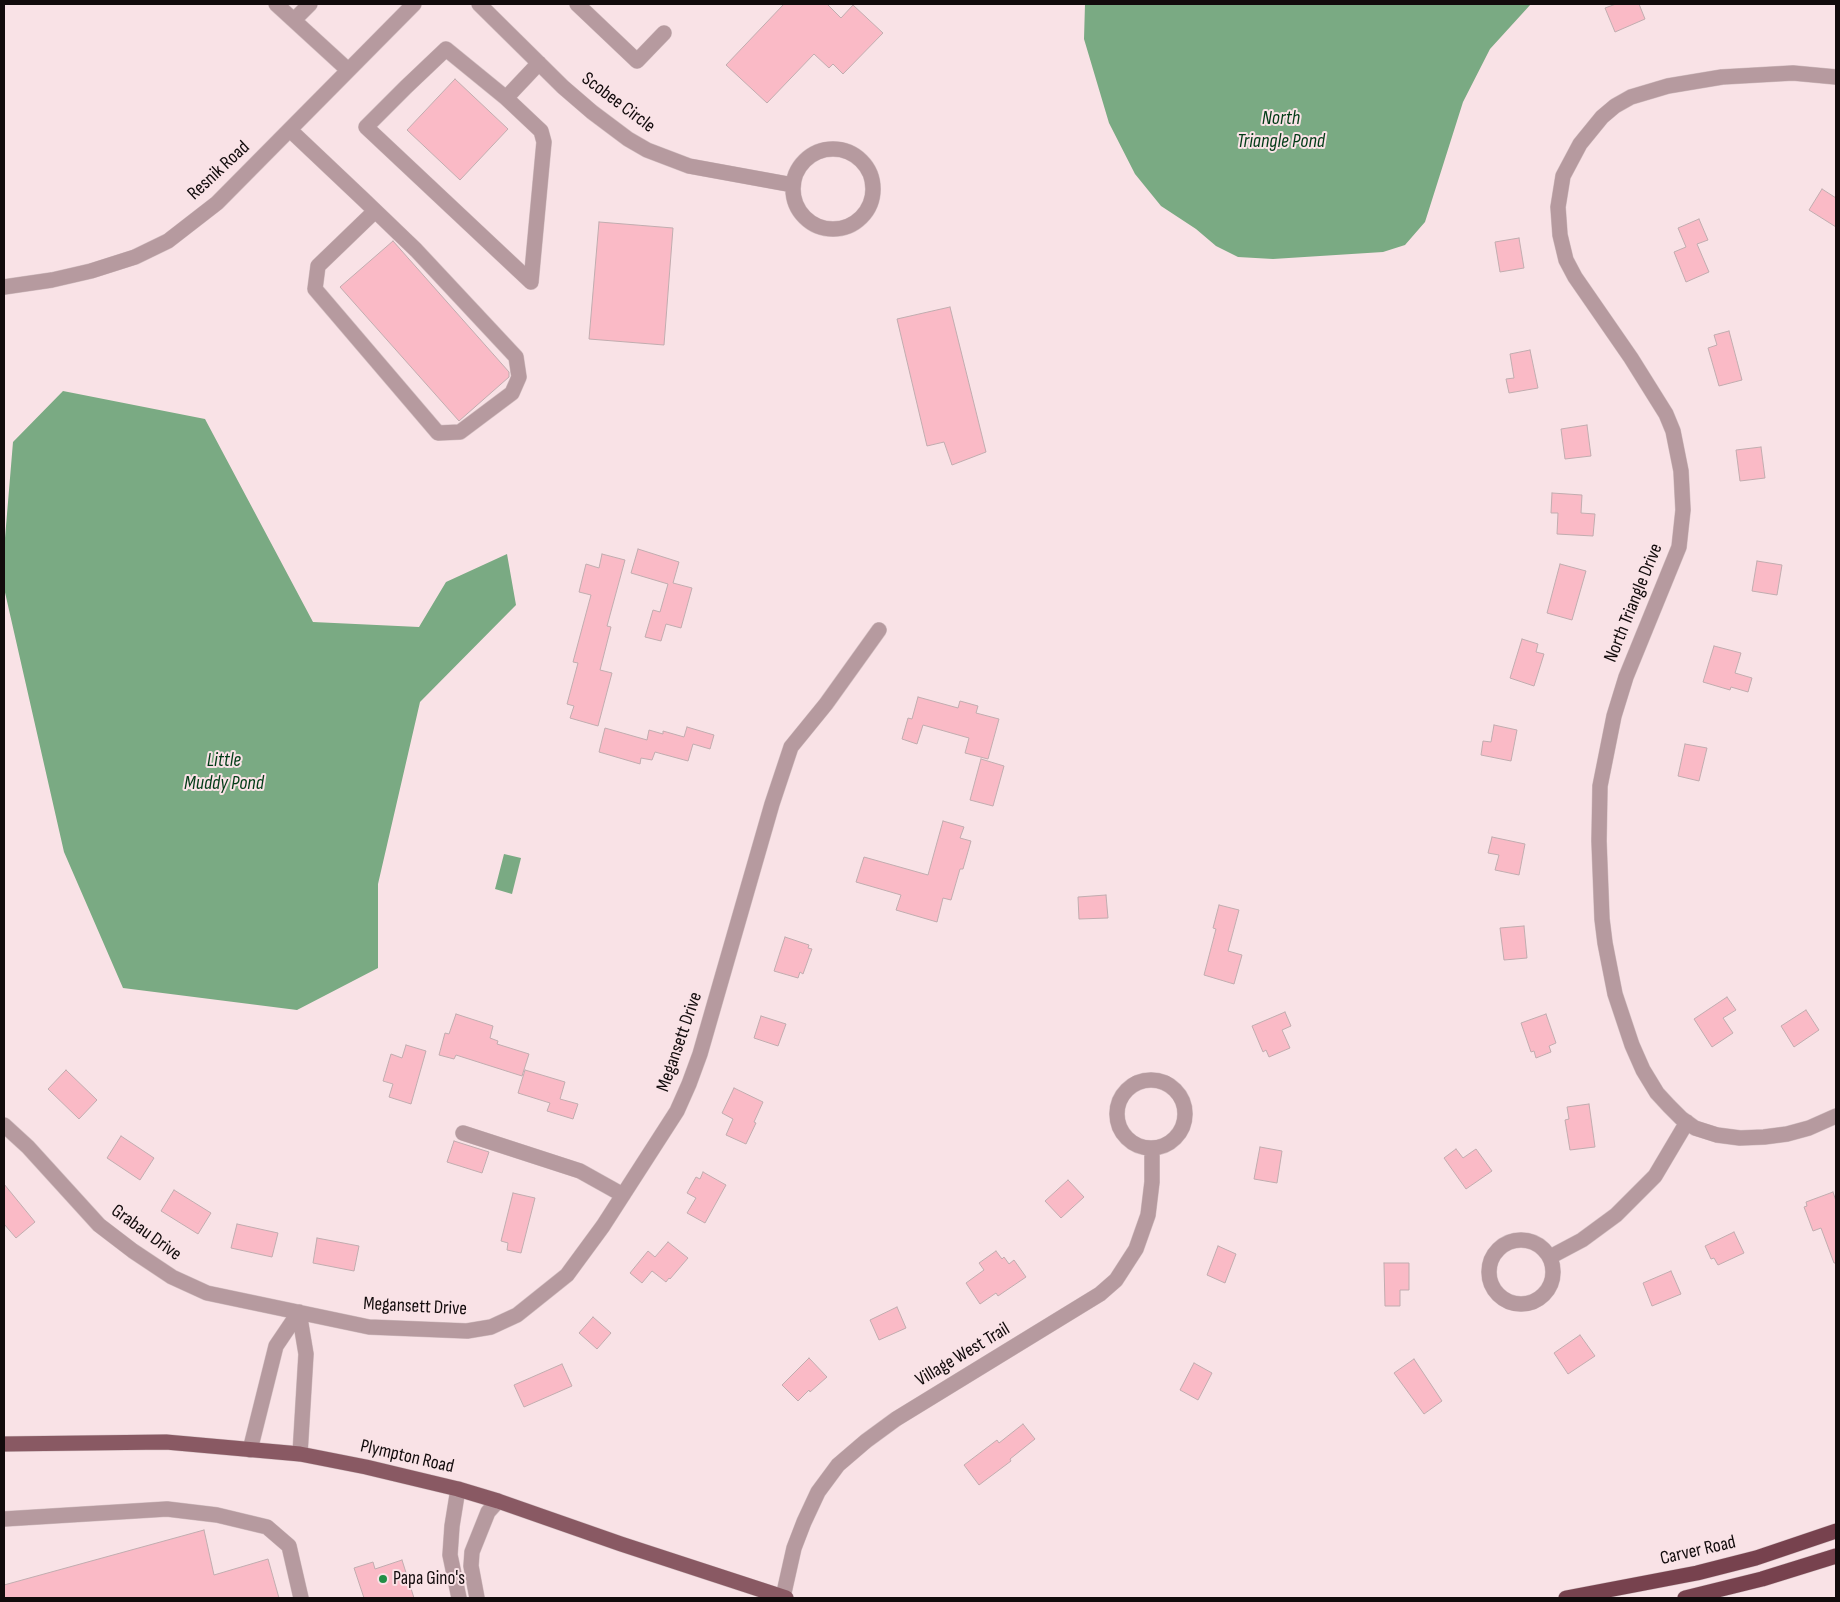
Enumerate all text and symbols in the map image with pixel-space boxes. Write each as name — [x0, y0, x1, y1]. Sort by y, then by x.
street label: Scobee Circle — [577, 68, 659, 138]
water label: North Triangle Pond — [1237, 107, 1325, 154]
street label: Resnik Road — [183, 137, 255, 205]
street label: North Triangle Drive — [1600, 540, 1668, 666]
water label: Little Muddy Pond — [184, 749, 264, 796]
street label: Megansett Drive — [652, 989, 708, 1095]
street label: Grabau Drive — [106, 1200, 186, 1266]
street label: Megansett Drive — [363, 1293, 467, 1321]
street label: Village West Trail — [912, 1318, 1014, 1392]
street label: Plympton Road — [358, 1435, 456, 1479]
street label: Carver Road — [1658, 1531, 1738, 1571]
place label: Papa Gino's — [393, 1568, 465, 1590]
marker: Papa Gino's — [377, 1573, 389, 1585]

